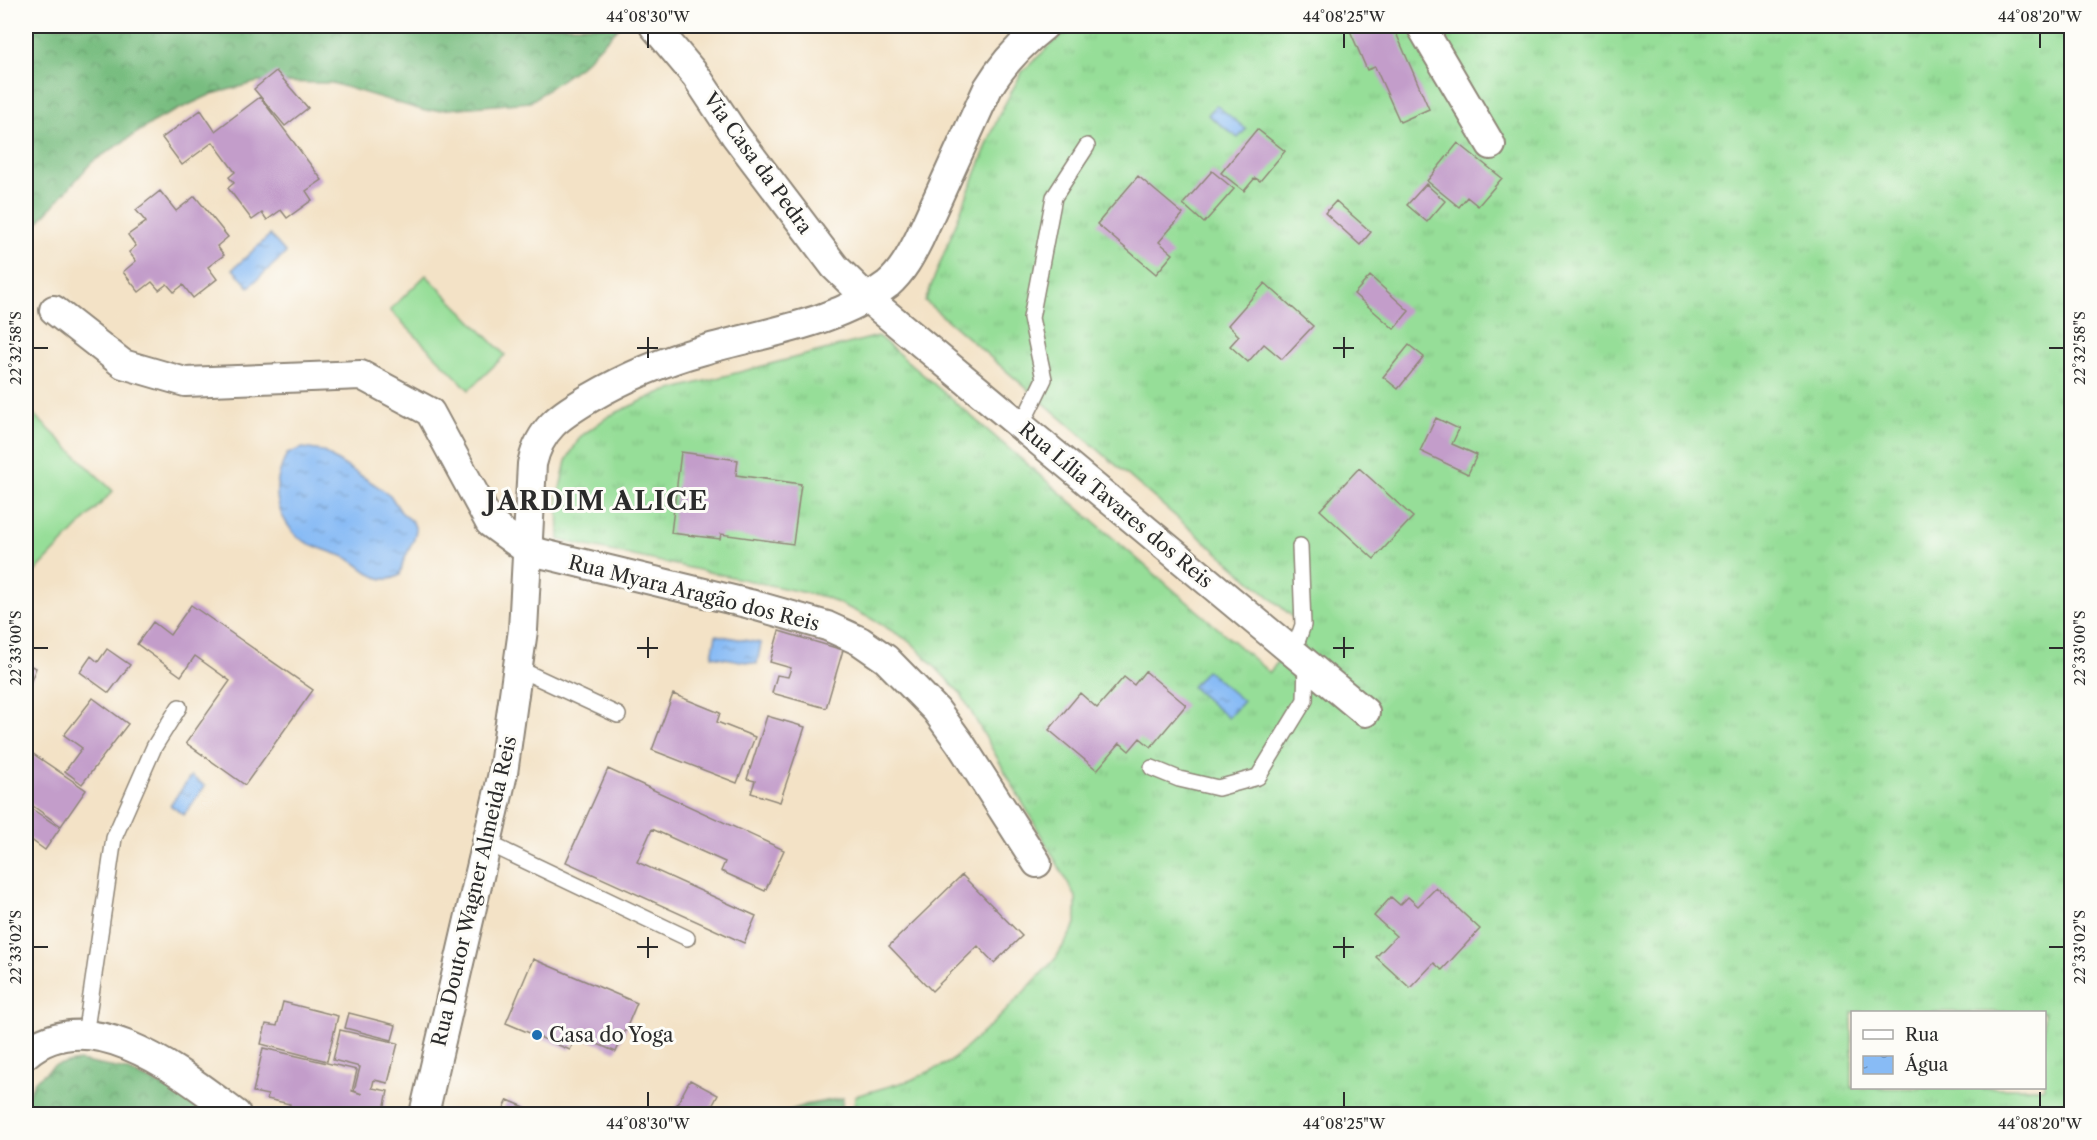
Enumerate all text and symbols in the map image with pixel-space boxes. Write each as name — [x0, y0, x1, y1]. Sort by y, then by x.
text: 44°08'30"W — [606, 7, 690, 26]
text: 44°08'25"W — [1303, 7, 1386, 26]
text: 44°08'20"W — [1998, 7, 2083, 26]
street label: Via Casa da Pedra — [698, 87, 818, 239]
text: 22°32'58"S — [6, 311, 25, 385]
text: 22°32'58"S — [2070, 311, 2089, 385]
street label: Rua Lília Tavares dos Reis — [1014, 417, 1218, 593]
district label: JARDIM ALICE — [481, 485, 709, 517]
street label: Rua Myara Aragão dos Reis — [566, 550, 822, 636]
text: 22°33'00"S — [6, 610, 25, 686]
text: 22°33'00"S — [2070, 610, 2089, 686]
street label: Rua Doutor Wagner Almeida Reis — [427, 733, 521, 1049]
text: 22°33'02"S — [6, 910, 25, 984]
text: 22°33'02"S — [2070, 910, 2089, 984]
legend — [1851, 1011, 2046, 1089]
place label: Casa do Yoga — [549, 1023, 674, 1047]
text: Rua — [1905, 1024, 1939, 1046]
marker: Casa do Yoga — [530, 1028, 544, 1042]
text: Água — [1904, 1053, 1949, 1076]
text: 44°08'30"W — [606, 1114, 690, 1133]
text: 44°08'25"W — [1303, 1114, 1386, 1133]
text: 44°08'20"W — [1998, 1114, 2083, 1133]

